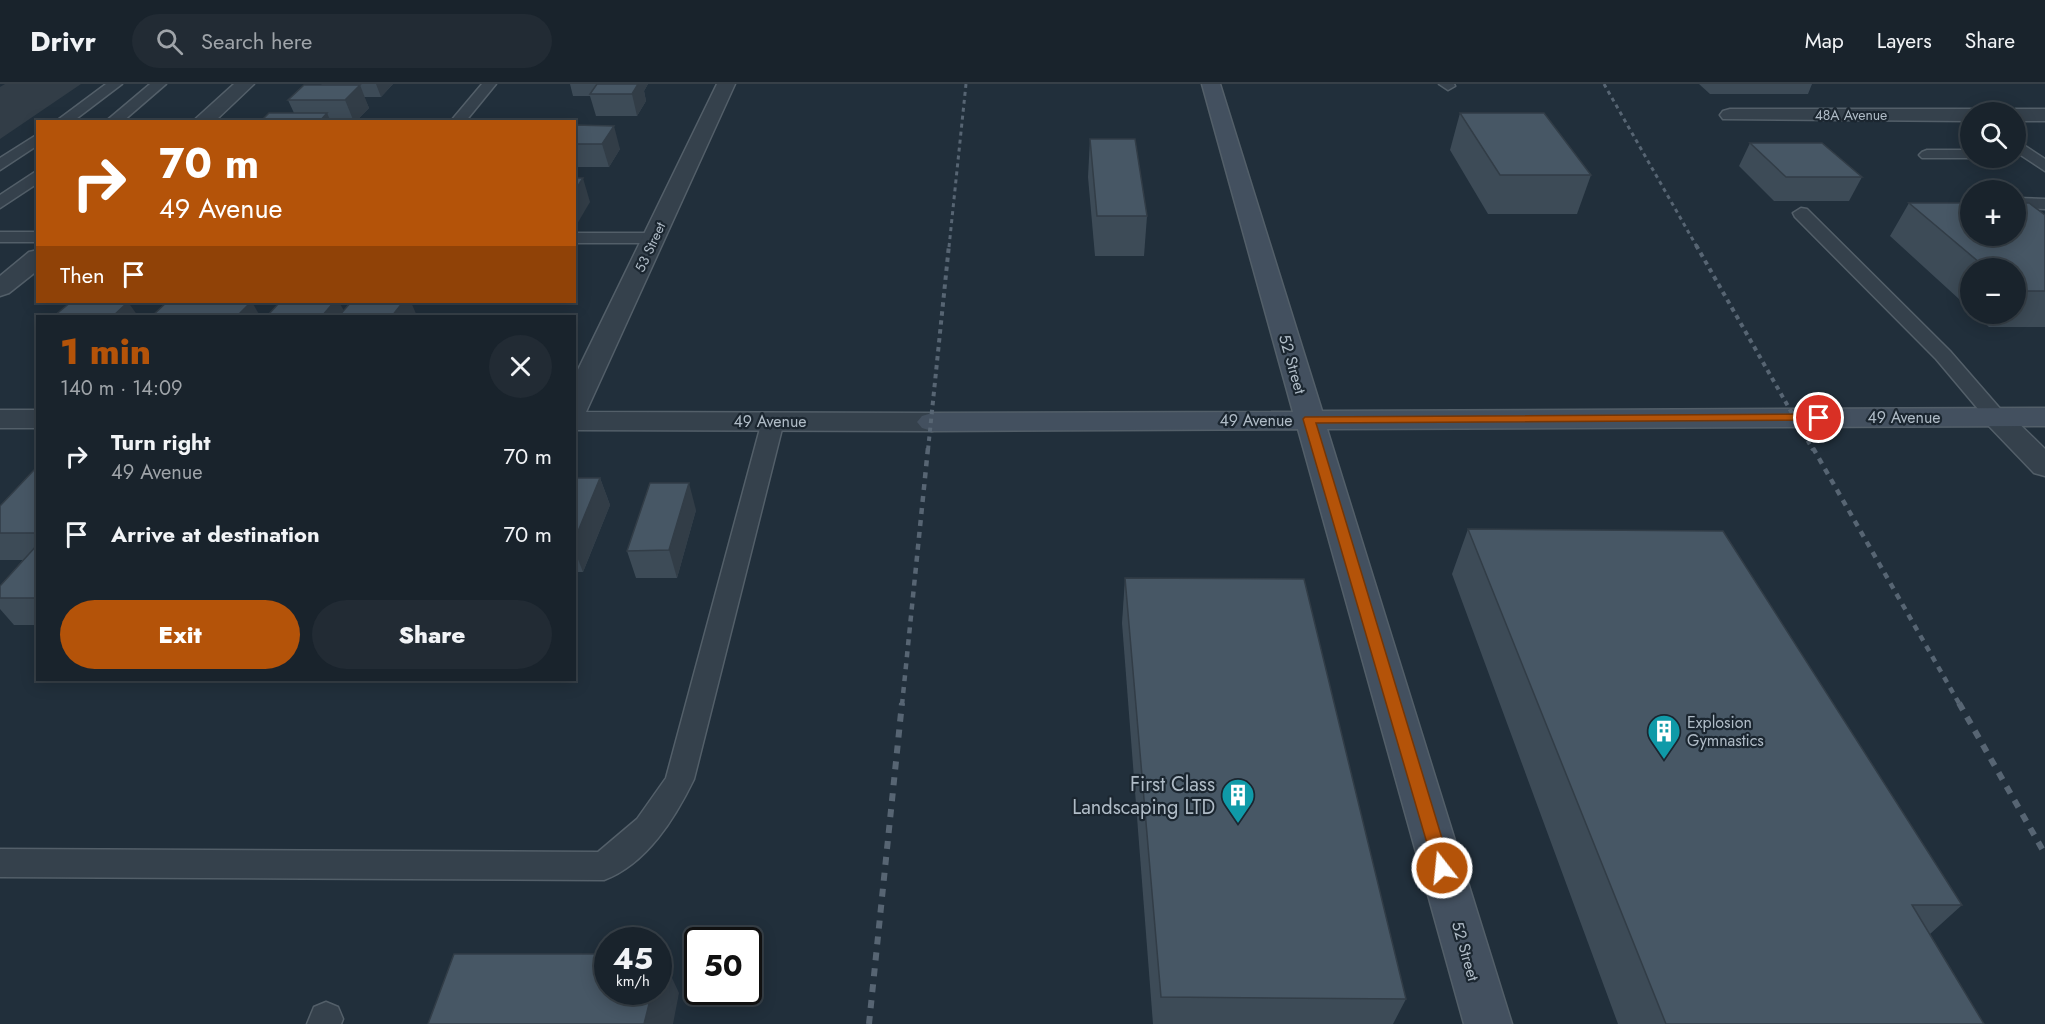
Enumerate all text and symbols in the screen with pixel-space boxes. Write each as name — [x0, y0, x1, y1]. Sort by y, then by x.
search box — [132, 14, 552, 68]
text: Drivr — [30, 21, 96, 62]
icon: search — [153, 25, 186, 58]
text: Search here — [201, 25, 312, 57]
text: Map — [1805, 26, 1844, 56]
text: Layers — [1877, 26, 1932, 56]
text: Share — [1965, 26, 2015, 56]
map controls — [1960, 102, 2026, 324]
button: search — [1960, 102, 2026, 168]
street label: 48A Avenue — [1815, 105, 1887, 125]
text: 70 m — [159, 133, 259, 194]
icon: right — [60, 144, 138, 222]
button: + — [1960, 180, 2026, 246]
text: 49 Avenue — [159, 189, 283, 228]
street label: 53 Street — [630, 218, 671, 275]
icon: arrive — [117, 258, 150, 291]
button: − — [1960, 258, 2026, 324]
text: Then — [60, 259, 105, 291]
text: 1 min — [60, 325, 151, 377]
street label: 52 Street — [1273, 332, 1312, 397]
button: close — [489, 335, 552, 398]
text: 140 m · 14:09 — [60, 374, 182, 403]
pin — [1793, 392, 1844, 443]
icon: arrive — [1802, 401, 1835, 434]
street label: 49 Avenue — [1867, 406, 1941, 429]
street label: 49 Avenue — [1219, 409, 1293, 432]
street label: 49 Avenue — [733, 410, 807, 433]
text: Turn right — [111, 426, 211, 458]
icon: right — [60, 440, 93, 473]
text: 70 m — [503, 440, 552, 472]
text: 49 Avenue — [111, 458, 202, 487]
icon: arrive — [60, 518, 93, 551]
text: Arrive at destination — [111, 518, 320, 550]
text: 70 m — [503, 518, 552, 550]
button: Exit — [60, 600, 300, 669]
button: Share — [312, 600, 552, 669]
place label: Explosion Gymnastics — [1687, 711, 1764, 752]
building icon: Explosion Gymnastics — [1646, 713, 1682, 760]
place label: First Class Landscaping LTD — [1072, 770, 1215, 822]
building icon: First Class Landscaping LTD — [1220, 777, 1256, 824]
position arrow — [1410, 836, 1474, 900]
street label: 52 Street — [1446, 919, 1485, 984]
speed limit sign: 50 — [684, 927, 762, 1005]
text: 45 — [613, 937, 653, 980]
text: km/h — [616, 970, 650, 992]

